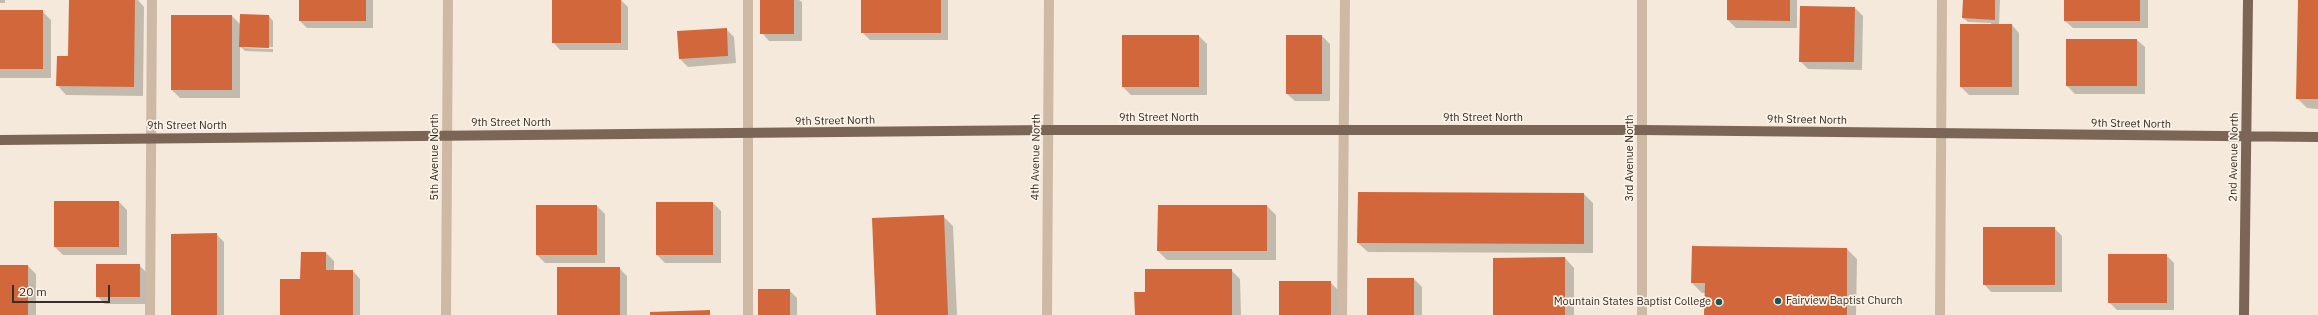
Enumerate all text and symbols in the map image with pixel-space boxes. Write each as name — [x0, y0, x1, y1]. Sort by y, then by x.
street label: 9th Street North — [1119, 111, 1199, 125]
street label: 9th Street North — [1443, 111, 1523, 125]
street label: 2nd Avenue North — [2227, 112, 2241, 202]
street label: 9th Street North — [1767, 113, 1847, 127]
street label: 5th Avenue North — [428, 114, 442, 200]
street label: 9th Street North — [795, 114, 875, 128]
street label: 4th Avenue North — [1029, 114, 1043, 200]
street label: 3rd Avenue North — [1623, 115, 1637, 201]
street label: 9th Street North — [471, 116, 551, 130]
street label: 9th Street North — [2091, 117, 2171, 131]
street label: 9th Street North — [147, 119, 227, 133]
scale bar — [14, 277, 112, 303]
text: 20 m — [19, 284, 47, 299]
place label: Fairview Baptist Church — [1786, 294, 1902, 308]
place label: Mountain States Baptist College — [1554, 295, 1711, 309]
marker: Fairview Baptist Church — [1773, 296, 1783, 306]
marker: Mountain States Baptist College — [1714, 297, 1724, 307]

